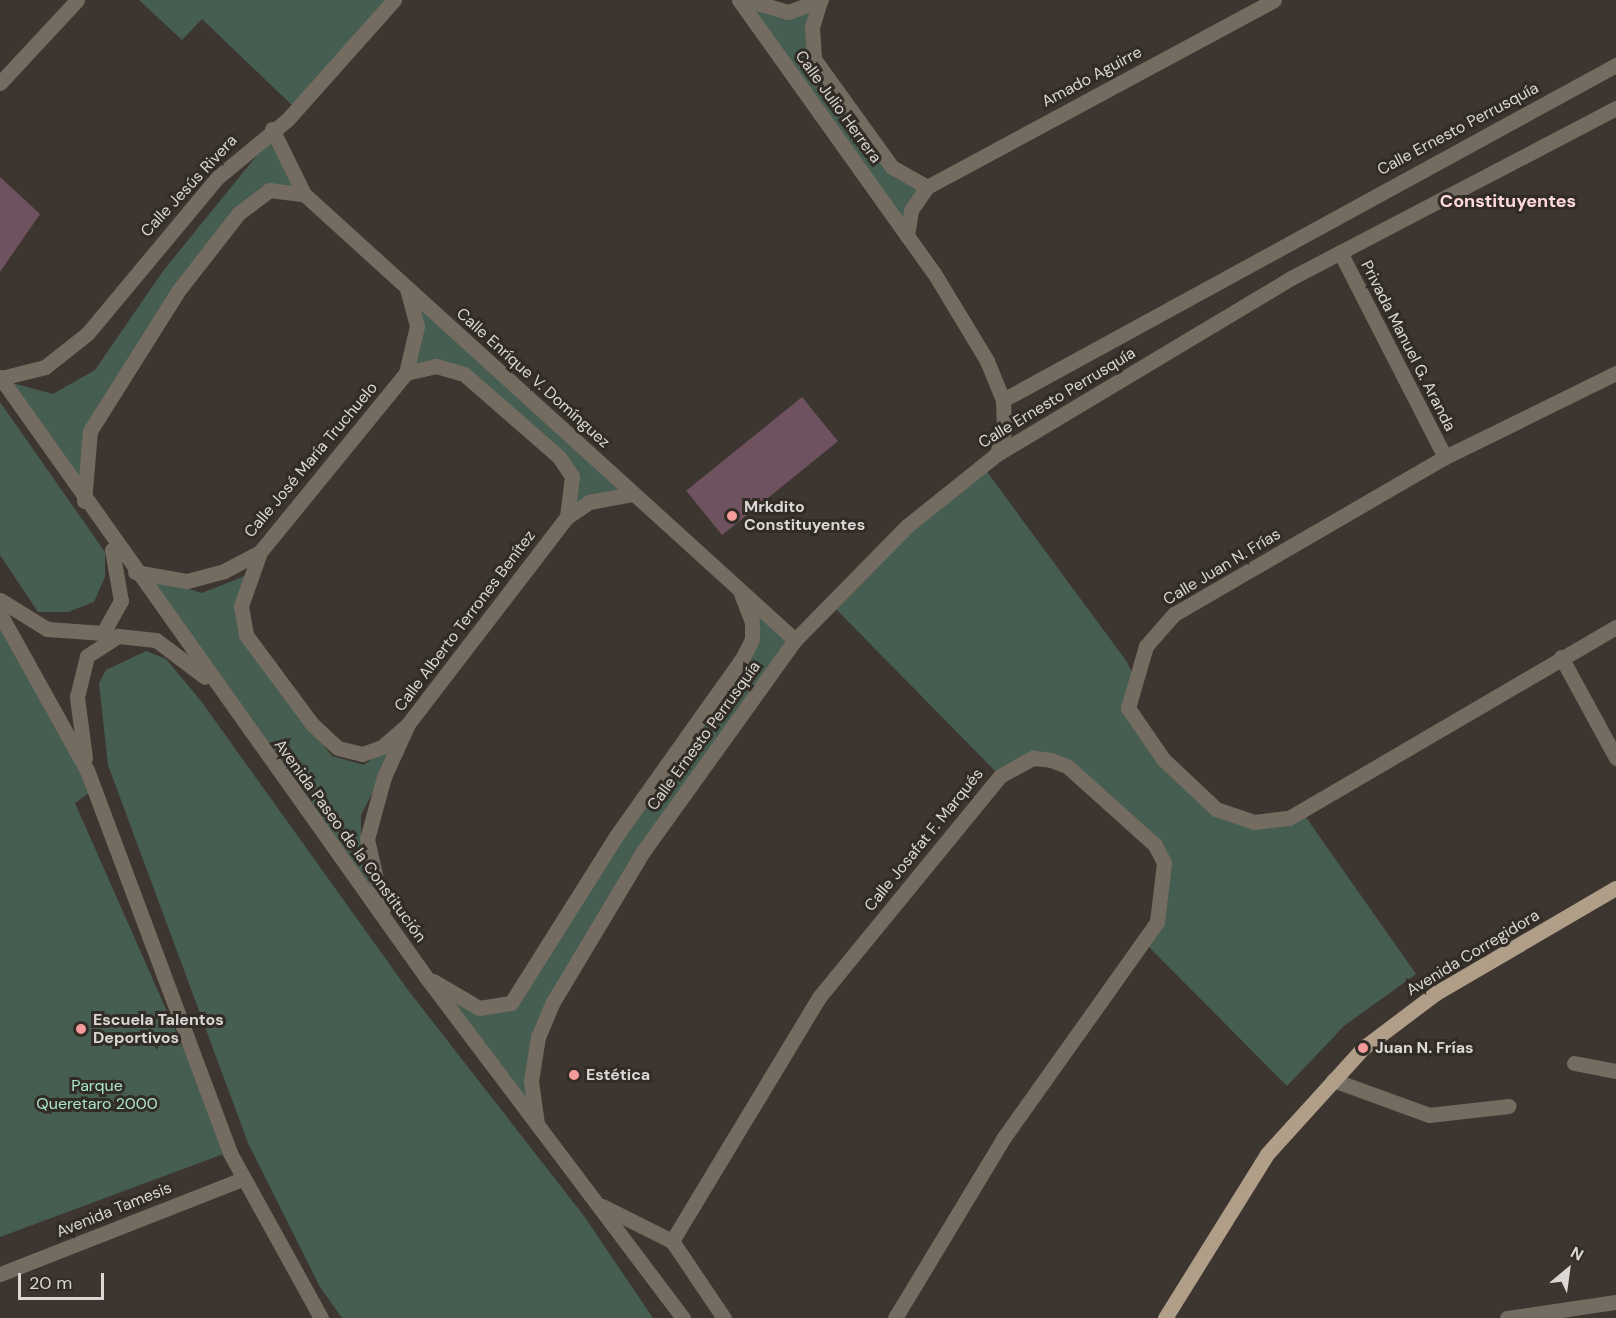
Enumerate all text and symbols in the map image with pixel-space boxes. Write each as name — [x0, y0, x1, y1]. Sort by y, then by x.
street label: Amado Aguirre — [1039, 43, 1145, 111]
street label: Calle Julio Herrera — [791, 47, 885, 167]
street label: Calle Ernesto Perrusquía — [1374, 78, 1542, 180]
street label: Calle Jesús Rivera — [137, 131, 241, 241]
district label: Constituyentes — [1440, 190, 1576, 212]
street label: Privada Manuel G. Aranda — [1357, 257, 1459, 435]
street label: Calle Enríque V. Domínguez — [452, 304, 614, 452]
street label: Calle Ernesto Perrusquía — [975, 343, 1139, 453]
street label: Calle José María Truchuelo — [240, 378, 382, 542]
place label: Mrkdito Constituyentes — [744, 497, 865, 535]
marker: Mrkdito Constituyentes — [725, 509, 739, 523]
street label: Calle Juan N. Frías — [1160, 524, 1284, 610]
street label: Calle Alberto Terrones Benítez — [391, 527, 539, 715]
street label: Calle Ernesto Perrusquía — [643, 658, 765, 814]
street label: Avenida Paseo de la Constitución — [270, 736, 430, 946]
street label: Calle Josafat F. Marqués — [860, 765, 988, 915]
street label: Avenida Corregidora — [1403, 906, 1543, 1000]
place label: Escuela Talentos Deportivos — [93, 1010, 224, 1048]
marker: Escuela Talentos Deportivos — [74, 1022, 88, 1036]
place label: Juan N. Frías — [1375, 1038, 1474, 1058]
marker: Juan N. Frías — [1356, 1041, 1370, 1055]
place label: Estética — [586, 1065, 650, 1085]
marker: Estética — [567, 1068, 581, 1082]
park label: Parque Queretaro 2000 — [36, 1076, 158, 1114]
street label: Avenida Tamesis — [54, 1178, 174, 1242]
north arrow — [1538, 1240, 1598, 1300]
text: N — [1567, 1242, 1587, 1266]
scale bar — [21, 1261, 106, 1299]
text: 20 m — [29, 1271, 72, 1295]

